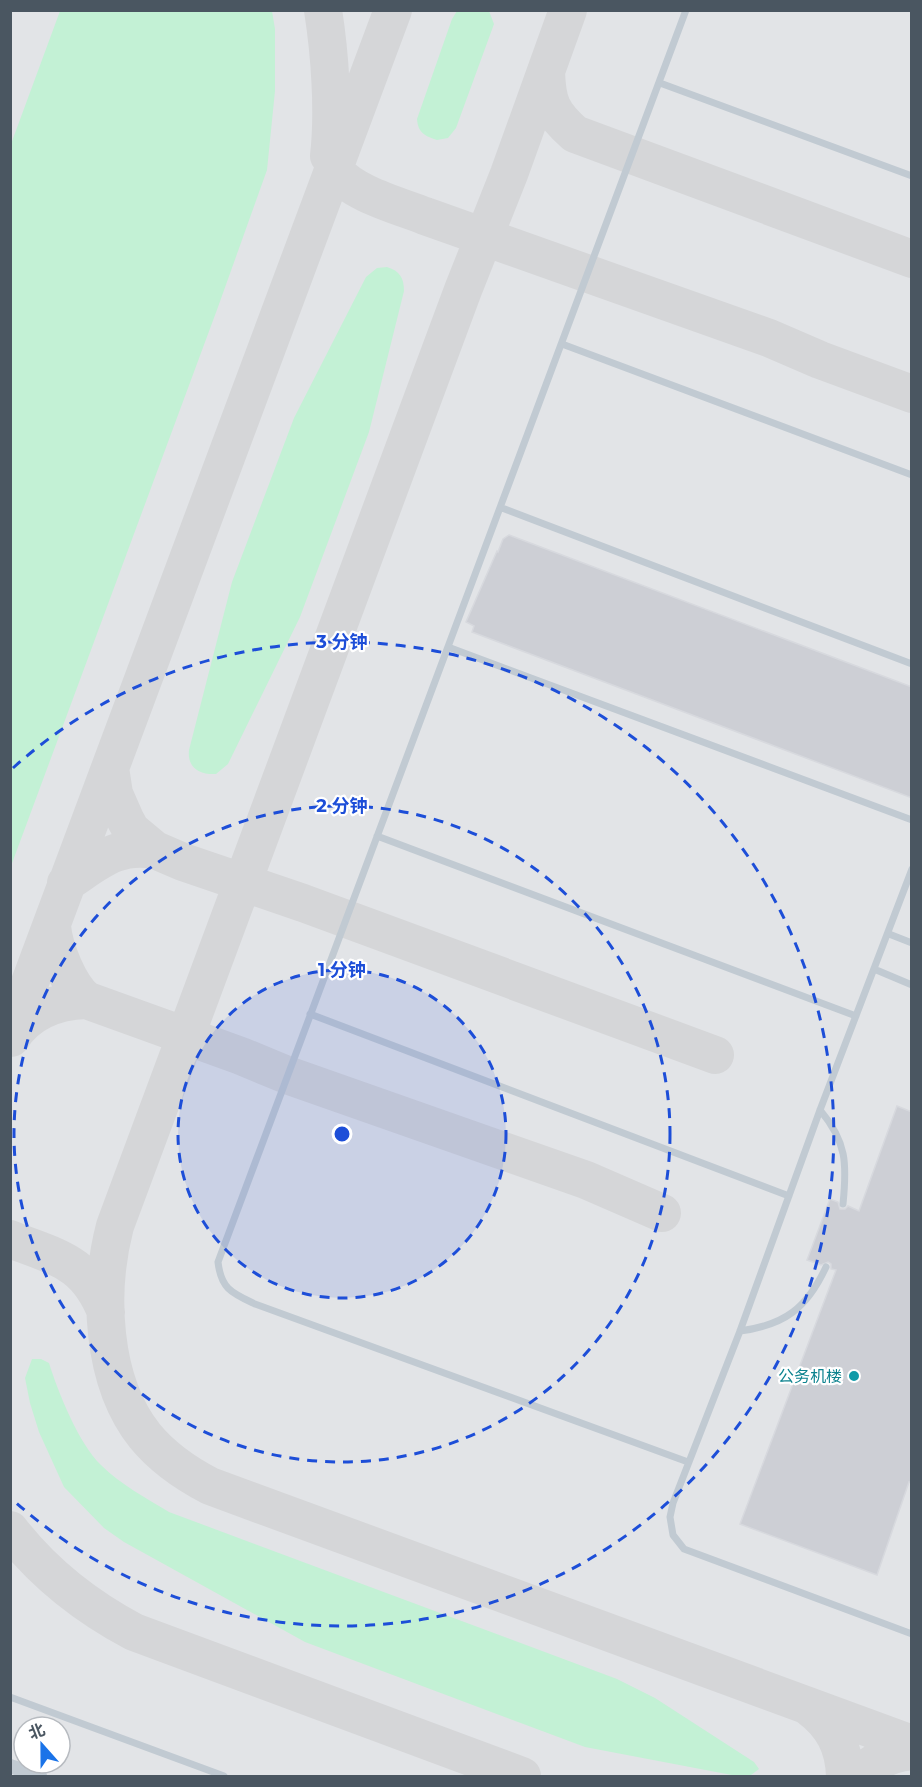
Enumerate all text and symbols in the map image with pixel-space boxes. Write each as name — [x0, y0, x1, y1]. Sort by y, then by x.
text: 3 分钟 — [315, 631, 368, 653]
text: 2 分钟 — [316, 795, 368, 817]
text: 1 分钟 — [318, 959, 366, 981]
centre of rings — [332, 1124, 352, 1144]
place label: 公务机楼 — [778, 1367, 842, 1386]
marker: 公务机楼 — [847, 1369, 861, 1383]
north arrow — [12, 1715, 72, 1775]
text: 北 — [26, 1720, 48, 1743]

